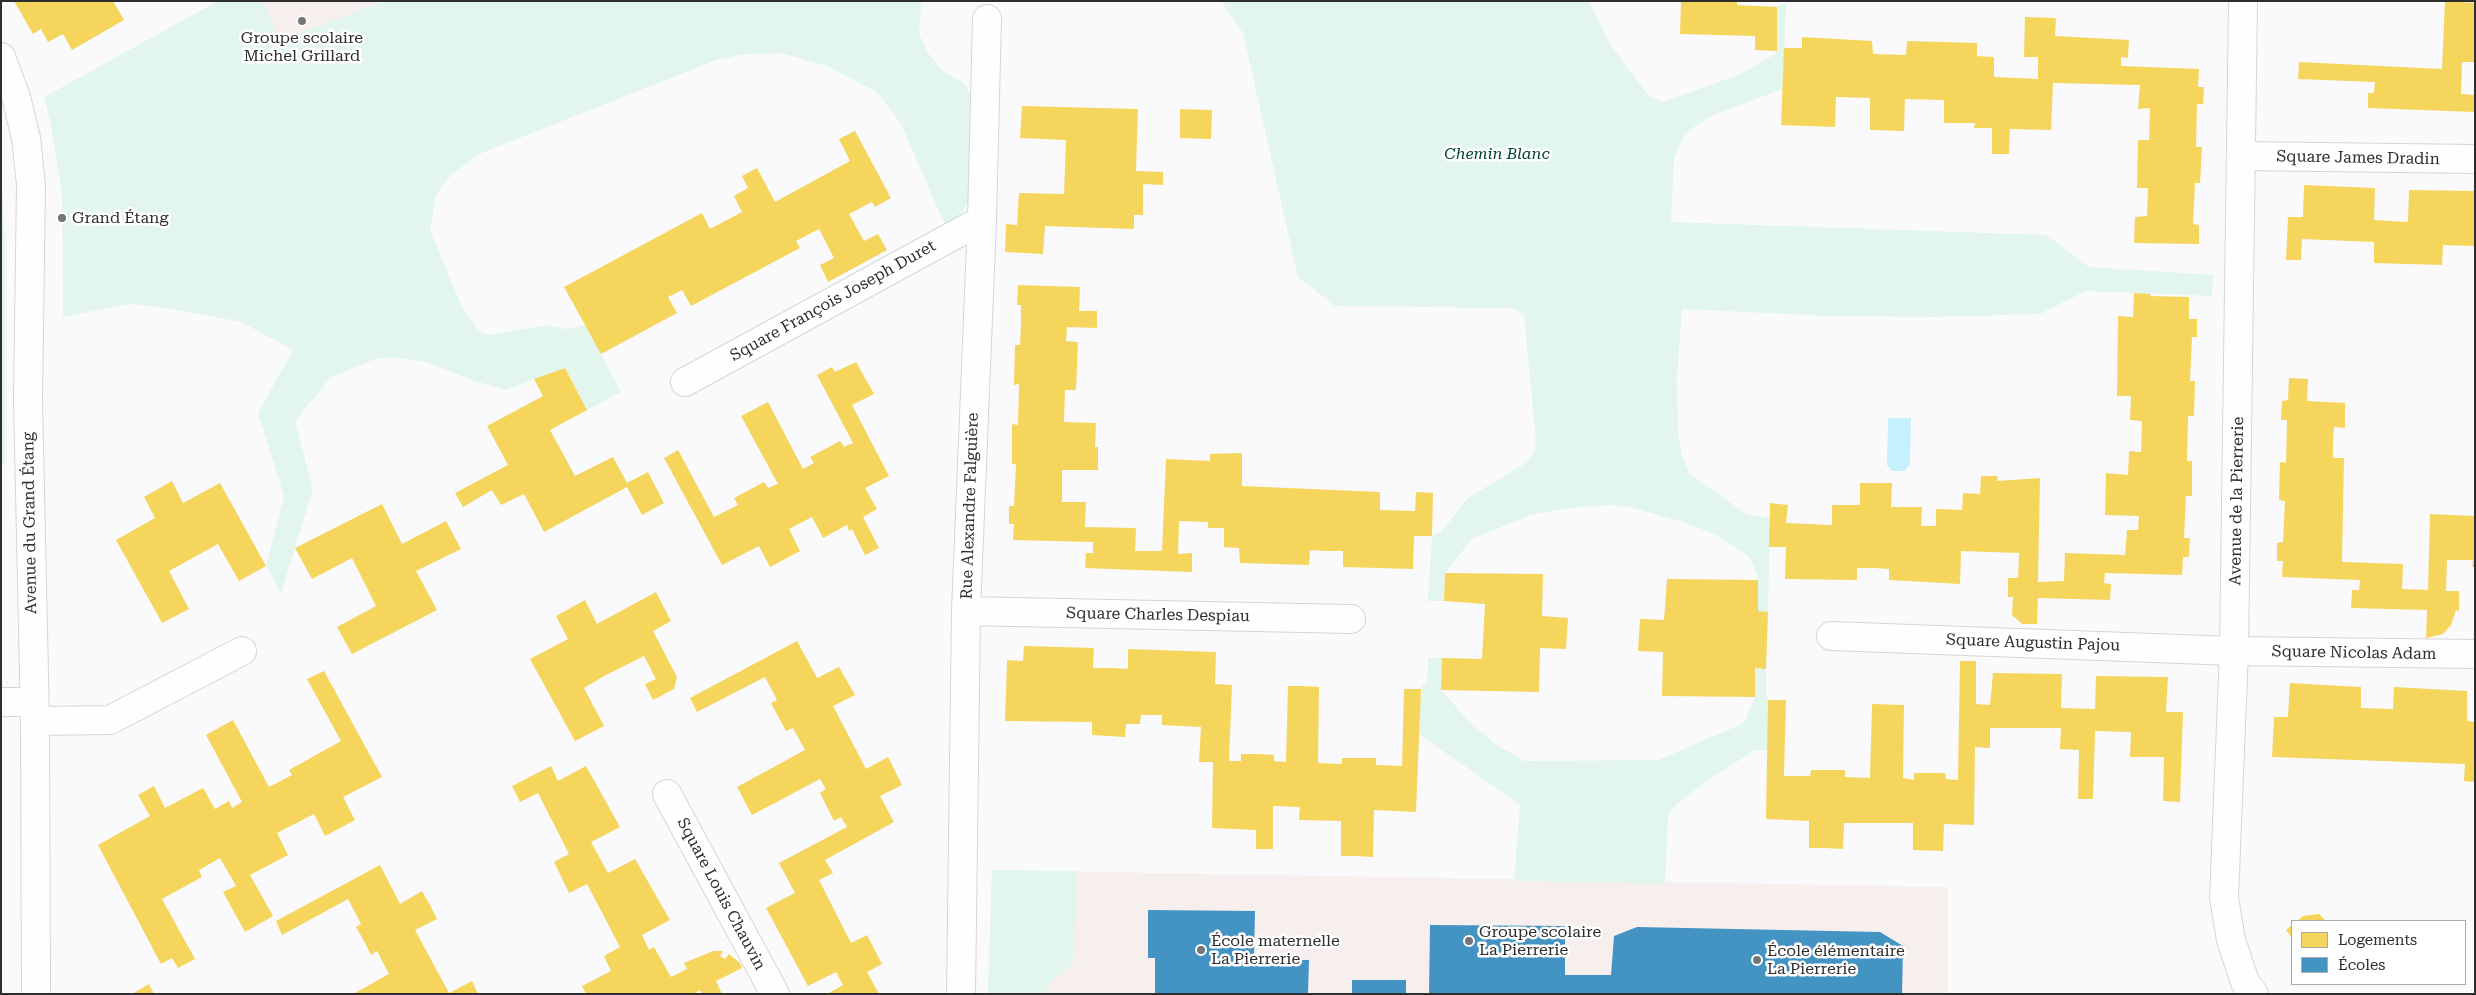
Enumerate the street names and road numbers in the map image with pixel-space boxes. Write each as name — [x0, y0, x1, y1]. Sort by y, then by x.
street label: Square James Dradin — [2276, 147, 2440, 169]
street label: Square François Joseph Duret — [727, 236, 939, 366]
street label: Rue Alexandre Falguière — [957, 412, 983, 600]
street label: Avenue de la Pierrerie — [2226, 417, 2248, 585]
street label: Avenue du Grand Étang — [19, 432, 41, 614]
street label: Square Charles Despiau — [1066, 604, 1250, 626]
street label: Square Augustin Pajou — [1945, 630, 2121, 656]
street label: Square Nicolas Adam — [2271, 642, 2437, 664]
street label: Square Louis Chauvin — [673, 814, 769, 974]

